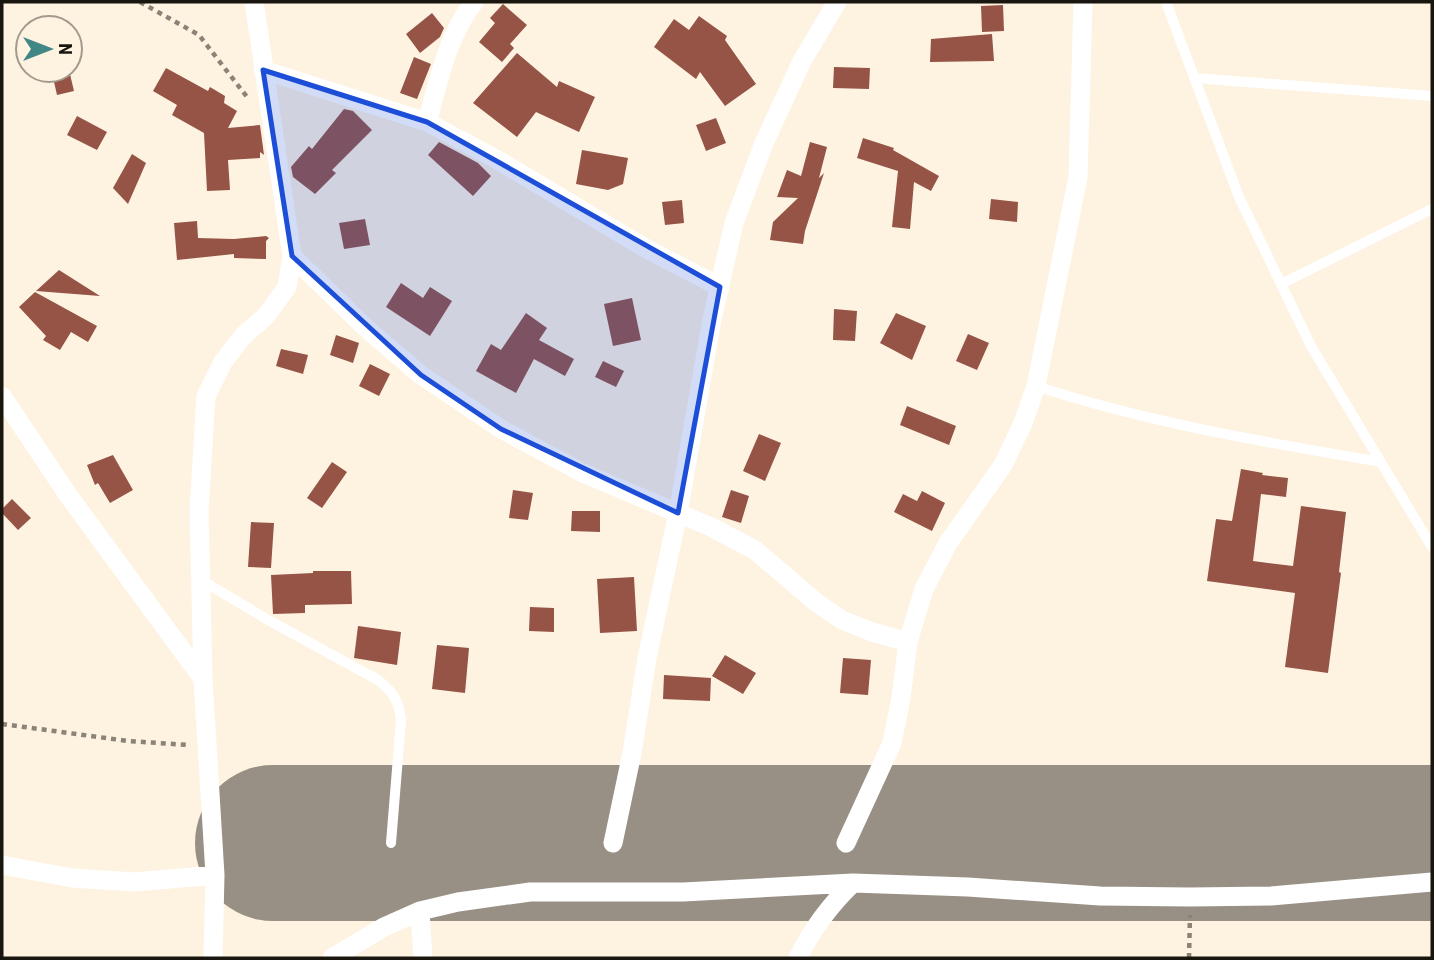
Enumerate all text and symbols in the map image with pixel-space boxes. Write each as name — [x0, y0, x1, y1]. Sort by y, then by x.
north arrow — [14, 14, 84, 84]
text: N — [54, 43, 77, 55]

